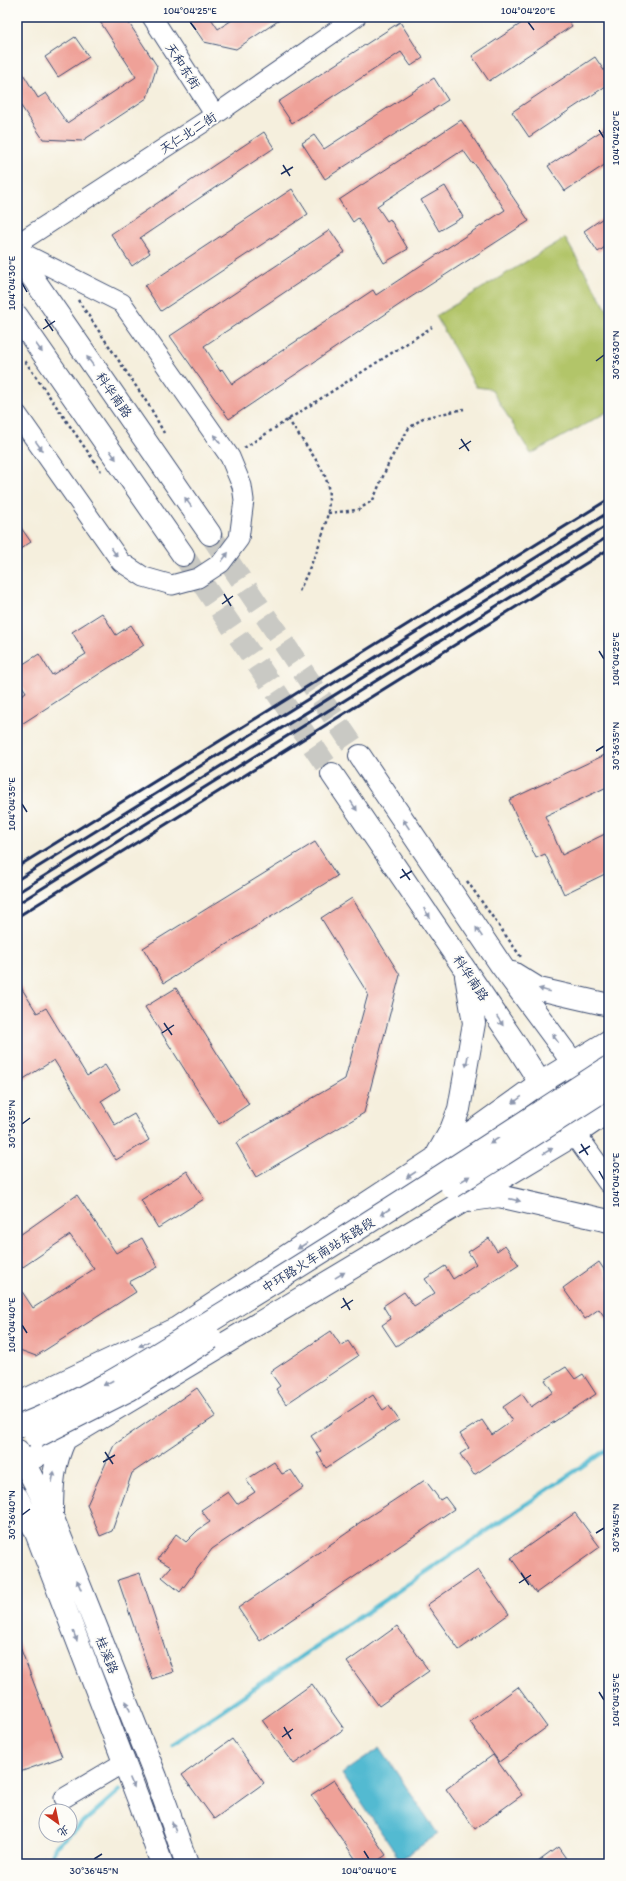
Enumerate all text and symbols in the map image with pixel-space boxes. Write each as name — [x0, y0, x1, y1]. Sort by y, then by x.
text: 104°04'25"E — [163, 4, 217, 17]
text: 104°04'20"E — [501, 4, 556, 17]
street label: 天和东街 — [163, 40, 203, 92]
street label: 天仁北二街 — [157, 109, 219, 157]
text: 104°04'20"E — [609, 110, 622, 165]
text: 104°04'30"E — [5, 255, 18, 310]
text: 30°36'30"N — [609, 330, 622, 380]
one-way arrow — [35, 343, 43, 353]
one-way arrow — [86, 356, 94, 366]
street label: 科华南路 — [93, 369, 135, 421]
one-way arrow — [213, 434, 221, 444]
one-way arrow — [35, 440, 43, 451]
one-way arrow — [109, 450, 117, 460]
one-way arrow — [184, 497, 192, 508]
one-way arrow — [110, 547, 118, 557]
one-way arrow — [221, 552, 229, 563]
text: 104°04'25"E — [609, 632, 622, 686]
text: 30°36'35"N — [609, 722, 622, 770]
text: 104°04'35"E — [5, 777, 18, 831]
one-way arrow — [350, 801, 358, 811]
one-way arrow — [402, 819, 410, 830]
one-way arrow — [423, 908, 431, 919]
one-way arrow — [475, 927, 483, 937]
street label: 科华南路 — [450, 952, 492, 1004]
one-way arrow — [537, 987, 549, 993]
one-way arrow — [496, 1016, 504, 1026]
one-way arrow — [551, 1032, 559, 1043]
one-way arrow — [464, 1055, 470, 1067]
one-way arrow — [512, 1096, 522, 1104]
text: 30°36'35"N — [5, 1100, 18, 1148]
one-way arrow — [488, 1138, 500, 1145]
one-way arrow — [542, 1147, 554, 1154]
text: 104°04'30"E — [609, 1152, 622, 1207]
one-way arrow — [406, 1171, 416, 1179]
one-way arrow — [459, 1175, 471, 1182]
one-way arrow — [509, 1197, 521, 1203]
one-way arrow — [380, 1209, 391, 1216]
street label: 中环路火车南站东路段 — [259, 1214, 377, 1296]
one-way arrow — [297, 1242, 307, 1250]
one-way arrow — [335, 1271, 345, 1279]
text: 104°04'40"E — [5, 1297, 18, 1353]
one-way arrow — [139, 1341, 150, 1347]
one-way arrow — [102, 1380, 113, 1386]
one-way arrow — [50, 1471, 56, 1483]
text: 30°36'40"N — [5, 1490, 18, 1540]
text: 30°36'45"N — [609, 1503, 622, 1552]
one-way arrow — [76, 1579, 82, 1591]
one-way arrow — [72, 1630, 78, 1642]
street label: 桂溪路 — [93, 1634, 121, 1676]
text: 104°04'35"E — [609, 1673, 622, 1727]
one-way arrow — [124, 1699, 130, 1711]
one-way arrow — [129, 1778, 135, 1790]
north arrow — [38, 1803, 78, 1843]
one-way arrow — [171, 1821, 177, 1833]
text: 北 — [55, 1823, 71, 1839]
text: 30°36'45"N — [70, 1864, 119, 1877]
text: 104°04'40"E — [341, 1864, 397, 1877]

